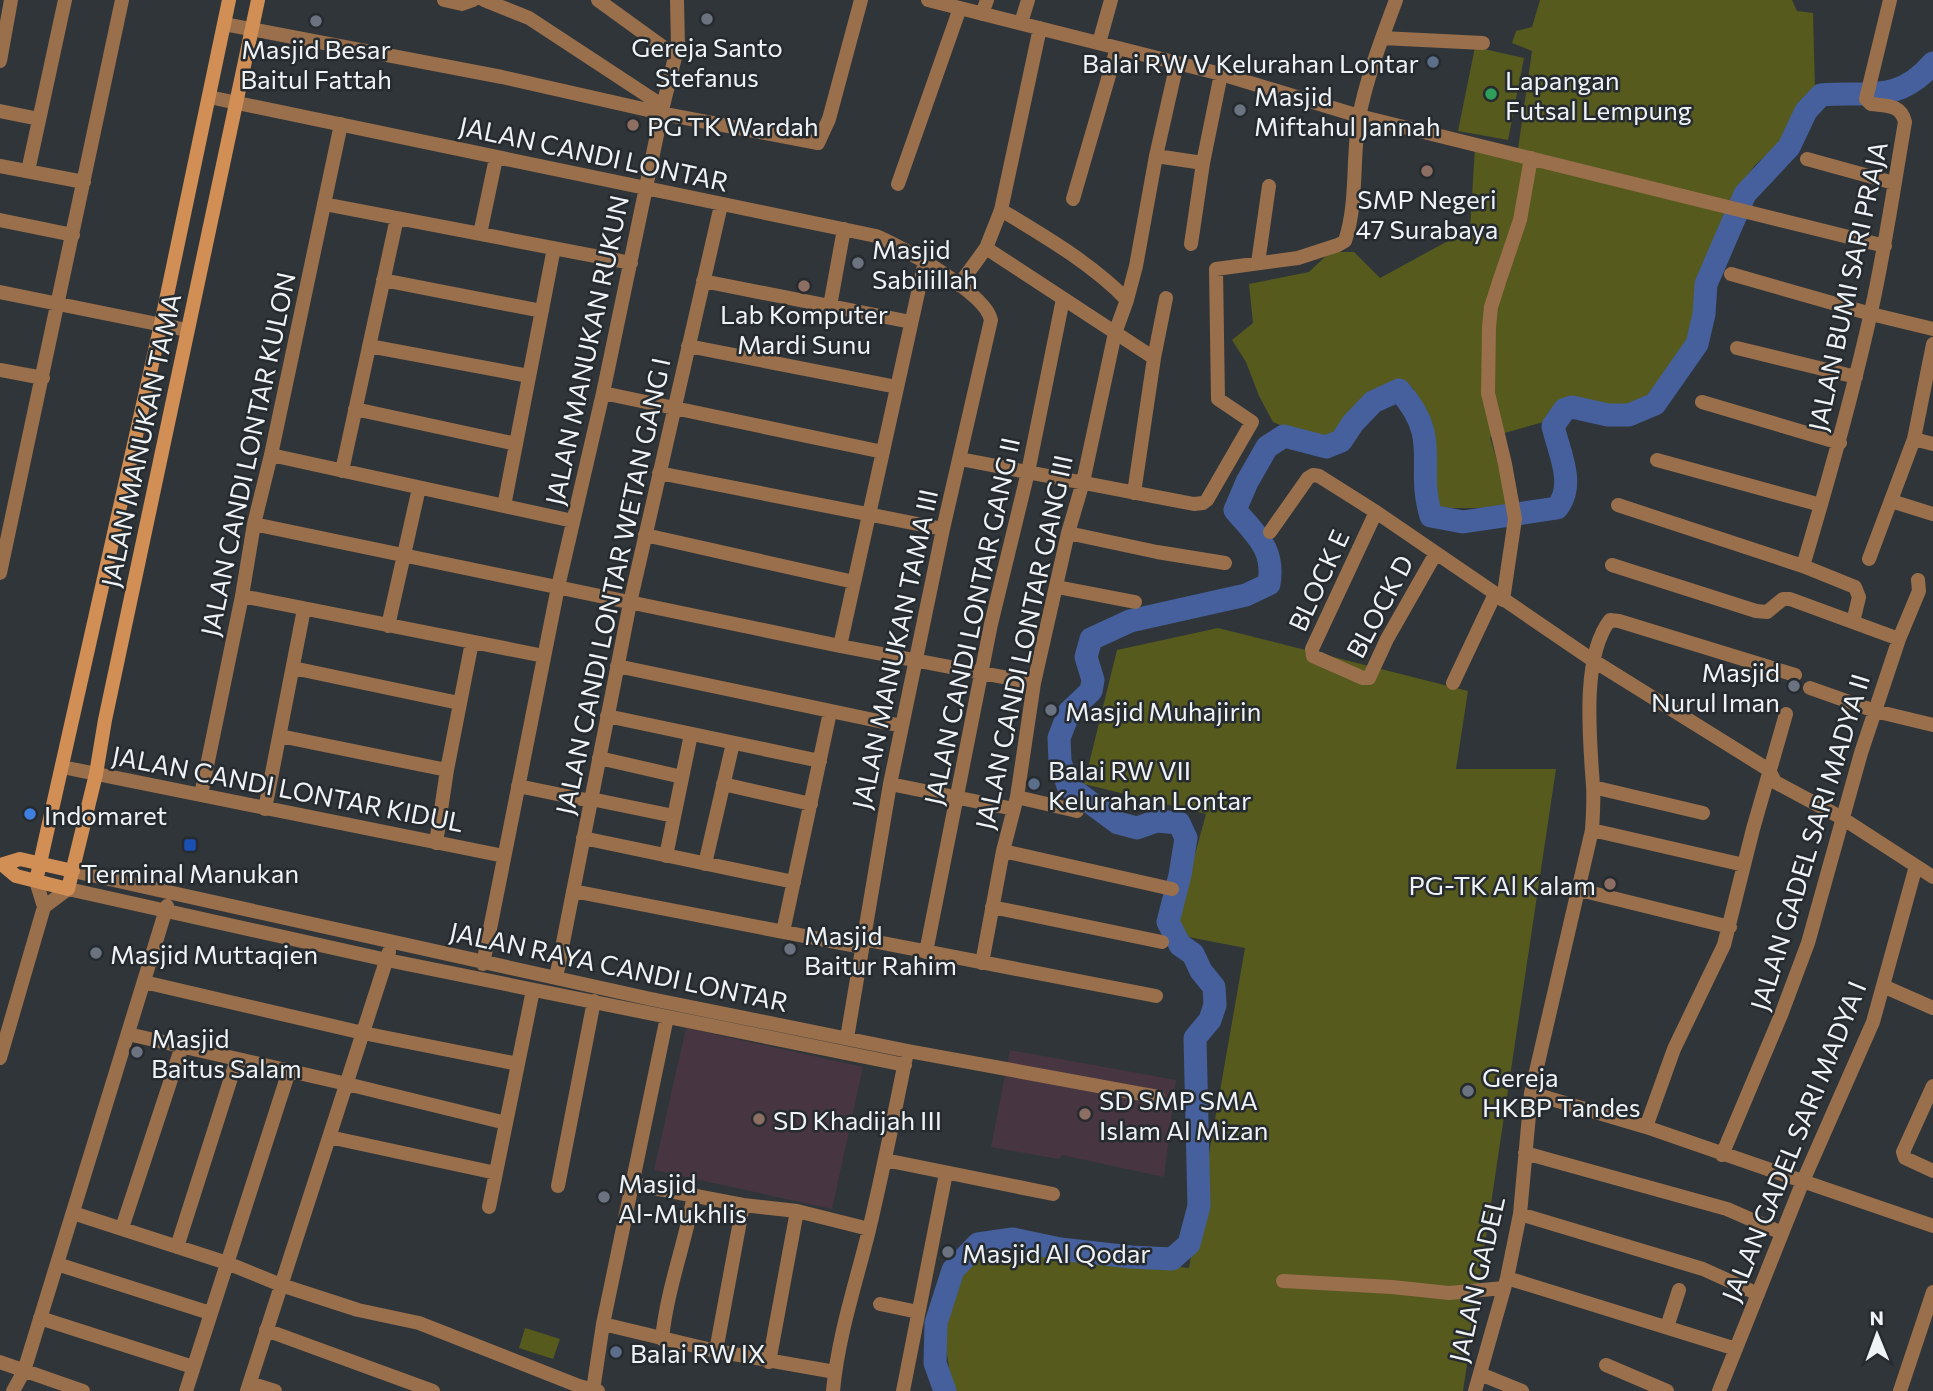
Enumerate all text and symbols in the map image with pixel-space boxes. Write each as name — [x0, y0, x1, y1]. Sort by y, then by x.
marker: Gereja Santo Stefanus — [699, 11, 715, 27]
marker: Masjid Besar Baitul Fattah — [308, 13, 324, 29]
place label: Gereja Santo Stefanus — [631, 31, 783, 92]
place label: Masjid Besar Baitul Fattah — [240, 33, 392, 94]
place label: Balai RW V Kelurahan Lontar — [1082, 47, 1419, 78]
marker: Balai RW V Kelurahan Lontar — [1425, 54, 1441, 70]
place label: Lapangan Futsal Lempung — [1505, 64, 1692, 125]
place label: Masjid Miftahul Jannah — [1254, 80, 1441, 141]
marker: Lapangan Futsal Lempung — [1483, 86, 1499, 102]
marker: Masjid Miftahul Jannah — [1232, 102, 1248, 118]
street label: JALAN CANDI LONTAR — [456, 109, 732, 197]
place label: PG TK Wardah — [647, 110, 819, 141]
marker: PG TK Wardah — [625, 117, 641, 133]
street label: JALAN BUMI SARI PRAJA — [1801, 138, 1893, 434]
marker: SMP Negeri 47 Surabaya — [1419, 163, 1435, 179]
place label: SMP Negeri 47 Surabaya — [1356, 183, 1498, 244]
street label: JALAN MANUKAN RUKUN — [538, 192, 634, 508]
place label: Masjid Sabilillah — [872, 233, 978, 294]
marker: Masjid Sabilillah — [850, 255, 866, 271]
street label: JALAN CANDI LONTAR KULON — [193, 269, 301, 639]
marker: Lab Komputer Mardi Sunu — [796, 278, 812, 294]
street label: JALAN MANUKAN TAMA — [94, 290, 186, 590]
place label: Lab Komputer Mardi Sunu — [720, 298, 888, 359]
street label: JALAN CANDI LONTAR WETAN GANG I — [548, 355, 676, 817]
street label: JALAN CANDI LONTAR GANG II — [917, 434, 1025, 808]
street label: JALAN CANDI LONTAR GANG III — [968, 452, 1078, 832]
street label: JALAN MANUKAN TAMA III — [845, 486, 943, 812]
street label: BLOCK E — [1281, 524, 1355, 636]
street label: BLOCK D — [1339, 549, 1419, 663]
place label: Masjid Nurul Iman — [1651, 656, 1780, 717]
street label: JALAN GADEL SARI MADYA II — [1743, 670, 1875, 1014]
marker: Masjid Nurul Iman — [1786, 678, 1802, 694]
place label: Masjid Muhajirin — [1065, 695, 1262, 726]
marker: Masjid Muhajirin — [1043, 702, 1059, 718]
street label: JALAN CANDI LONTAR KIDUL — [110, 739, 466, 837]
place label: Balai RW VII Kelurahan Lontar — [1048, 754, 1251, 815]
marker: Balai RW VII Kelurahan Lontar — [1026, 776, 1042, 792]
place label: Indomaret — [44, 799, 167, 830]
marker: Indomaret — [22, 806, 38, 822]
marker: Terminal Manukan — [182, 837, 198, 853]
place label: Terminal Manukan — [81, 857, 299, 888]
place label: PG-TK Al Kalam — [1409, 869, 1596, 900]
marker: PG-TK Al Kalam — [1602, 876, 1618, 892]
street label: JALAN RAYA CANDI LONTAR — [447, 915, 791, 1017]
place label: Masjid Baitur Rahim — [804, 919, 957, 980]
place label: Masjid Muttaqien — [110, 938, 318, 969]
marker: Masjid Baitur Rahim — [782, 941, 798, 957]
marker: Masjid Muttaqien — [88, 945, 104, 961]
street label: JALAN GADEL SARI MADYA I — [1714, 976, 1872, 1306]
place label: Masjid Baitus Salam — [151, 1022, 302, 1083]
marker: Masjid Baitus Salam — [129, 1044, 145, 1060]
place label: Gereja HKBP Tandes — [1482, 1061, 1641, 1122]
marker: Gereja HKBP Tandes — [1460, 1083, 1476, 1099]
place label: SD SMP SMA Islam Al Mizan — [1099, 1084, 1268, 1145]
place label: SD Khadijah III — [773, 1104, 942, 1135]
marker: SD SMP SMA Islam Al Mizan — [1077, 1106, 1093, 1122]
marker: SD Khadijah III — [751, 1111, 767, 1127]
place label: Masjid Al-Mukhlis — [618, 1167, 747, 1228]
marker: Masjid Al-Mukhlis — [596, 1189, 612, 1205]
street label: JALAN GADEL — [1442, 1193, 1510, 1365]
place label: Masjid Al Qodar — [962, 1237, 1151, 1268]
marker: Masjid Al Qodar — [940, 1244, 956, 1260]
north arrow — [1842, 1300, 1912, 1370]
text: N — [1869, 1306, 1884, 1329]
place label: Balai RW IX — [630, 1337, 766, 1368]
marker: Balai RW IX — [608, 1344, 624, 1360]

